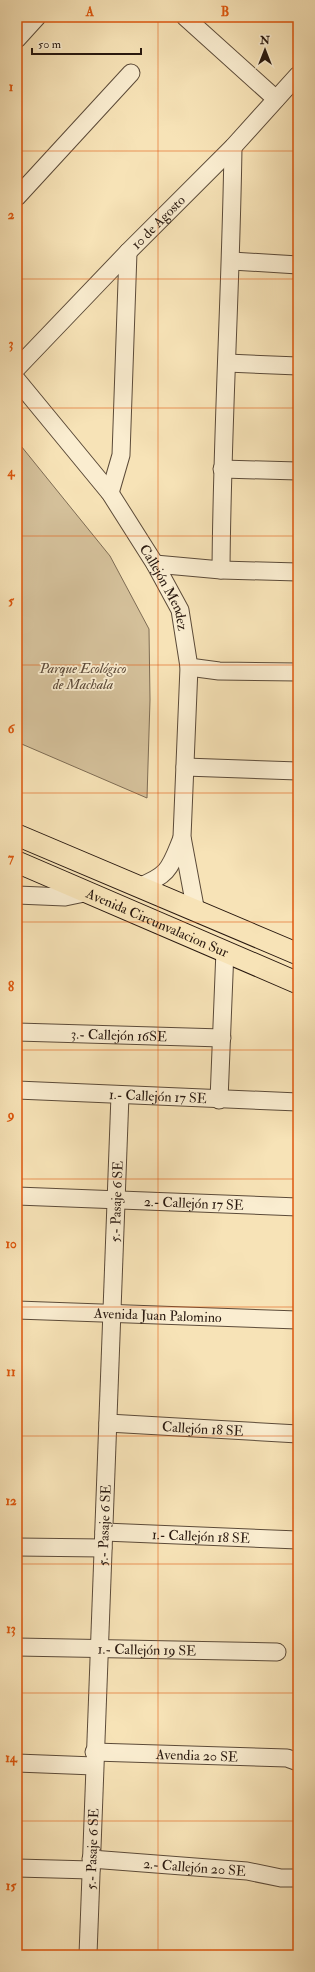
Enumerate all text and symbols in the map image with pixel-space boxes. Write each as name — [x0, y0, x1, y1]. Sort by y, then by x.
text: A — [85, 4, 95, 20]
text: B — [221, 4, 229, 20]
scale bar — [32, 30, 141, 56]
north arrow — [245, 30, 285, 70]
text: N — [259, 34, 271, 47]
text: 50 m — [38, 37, 62, 52]
text: 1 — [9, 79, 14, 95]
street label: 10 de Agosto — [128, 192, 189, 253]
text: 2 — [8, 207, 15, 223]
text: 3 — [9, 336, 14, 352]
text: 4 — [6, 464, 15, 480]
street label: Callejón Mendez — [136, 541, 191, 632]
text: 5 — [8, 593, 14, 609]
park label: Parque Ecológico de Machala — [39, 660, 126, 693]
text: 6 — [8, 721, 16, 737]
text: 7 — [8, 850, 15, 866]
street label: Avenida Circunvalacion Sur — [83, 884, 232, 961]
text: 8 — [8, 979, 14, 995]
street label: 3.- Callejón 16SE — [71, 1026, 167, 1045]
street label: 1.- Callejón 17 SE — [109, 1086, 207, 1107]
text: 9 — [6, 1107, 15, 1123]
street label: 5.- Pasaje 6 SE — [107, 1160, 127, 1243]
street label: 2.- Callejón 17 SE — [143, 1193, 244, 1214]
text: 10 — [5, 1236, 17, 1252]
street label: Avenida Juan Palomino — [93, 1305, 222, 1326]
text: 11 — [6, 1364, 16, 1380]
street label: Callejón 18 SE — [162, 1418, 244, 1440]
street label: 5.- Pasaje 6 SE — [94, 1484, 115, 1566]
text: 12 — [5, 1493, 17, 1509]
street label: 1.- Callejón 18 SE — [152, 1526, 250, 1547]
text: 13 — [6, 1621, 16, 1637]
street label: 1.- Callejón 19 SE — [97, 1641, 196, 1659]
street label: Avendia 20 SE — [155, 1746, 238, 1765]
text: 14 — [5, 1750, 18, 1766]
street label: 5.- Pasaje 6 SE — [82, 1808, 102, 1890]
street label: 2.- Callejón 20 SE — [143, 1855, 247, 1880]
text: 15 — [6, 1878, 16, 1894]

